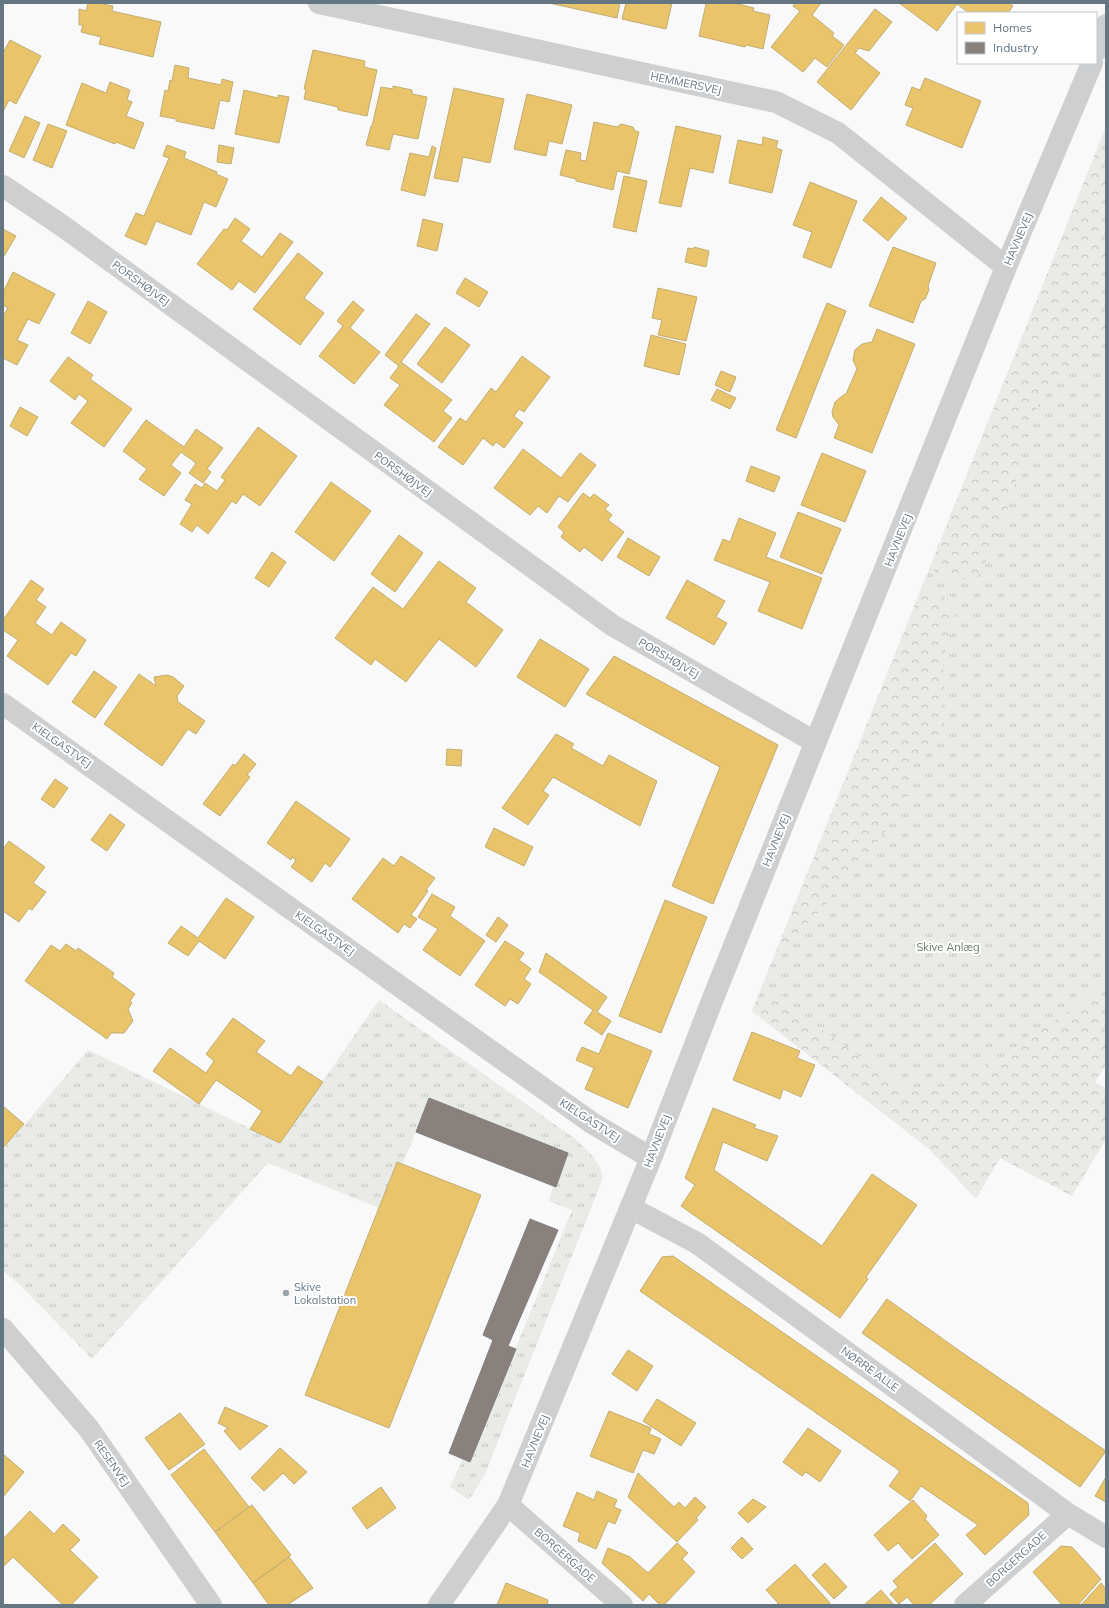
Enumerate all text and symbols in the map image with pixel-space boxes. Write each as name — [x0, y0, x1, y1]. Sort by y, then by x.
legend — [957, 12, 1097, 64]
text: Homes — [993, 20, 1032, 35]
text: Industry — [993, 40, 1039, 55]
street label: HEMMERSVEJ — [649, 69, 723, 97]
street label: HAVNEVEJ — [1001, 210, 1035, 268]
street label: PORSHØJVEJ — [109, 257, 173, 309]
street label: PORSHØJVEJ — [371, 448, 435, 500]
street label: HAVNEVEJ — [881, 511, 915, 569]
street label: PORSHØJVEJ — [636, 635, 702, 681]
street label: KIELGASTVEJ — [30, 719, 94, 771]
street label: HAVNEVEJ — [759, 811, 793, 869]
street label: KIELGASTVEJ — [293, 907, 357, 959]
park label: Skive Anlæg — [916, 940, 980, 954]
street label: KIELGASTVEJ — [557, 1095, 623, 1145]
street label: HAVNEVEJ — [640, 1112, 674, 1170]
place label: Skive Lokalstation — [294, 1280, 356, 1307]
marker: Skive Lokalstation — [281, 1288, 291, 1298]
street label: NØRRE ALLE — [838, 1343, 902, 1395]
street label: HAVNEVEJ — [518, 1412, 552, 1470]
street label: RESENVEJ — [91, 1437, 133, 1489]
street label: BORGERGADE — [532, 1525, 598, 1585]
street label: BORGERGADE — [983, 1528, 1049, 1590]

